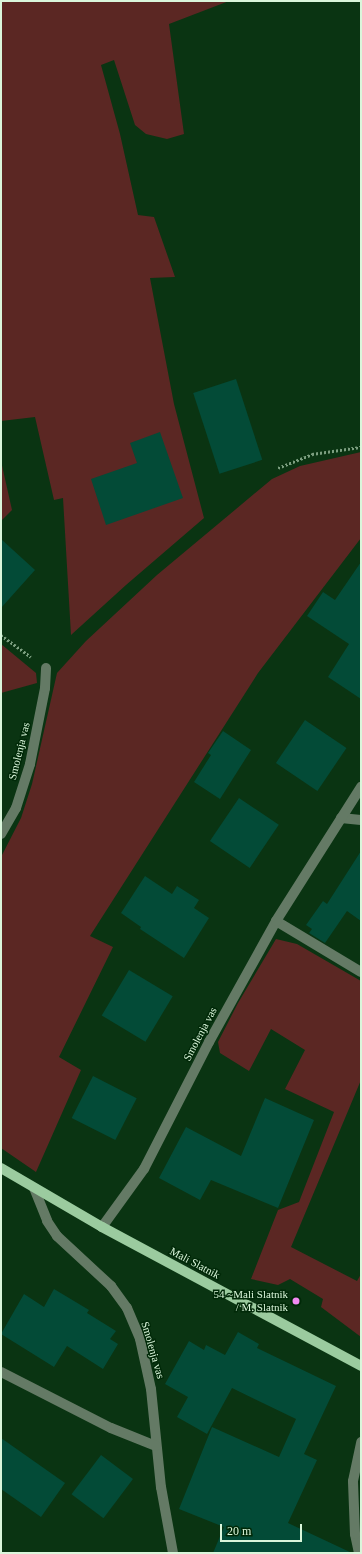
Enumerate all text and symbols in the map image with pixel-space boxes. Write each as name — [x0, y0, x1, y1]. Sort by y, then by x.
street label: Smolenja vas — [5, 721, 33, 781]
street label: Smolenja vas — [180, 1005, 220, 1063]
street label: Mali Slatnik — [168, 1244, 222, 1282]
place label: 54 ~Mali Slatnik / M. Slatnik — [214, 1288, 288, 1314]
marker: 54 ~Mali Slatnik / M. Slatnik — [291, 1296, 301, 1306]
street label: Smolenja vas — [139, 1320, 167, 1380]
scale bar — [222, 1516, 304, 1542]
text: 20 m — [227, 1524, 251, 1538]

